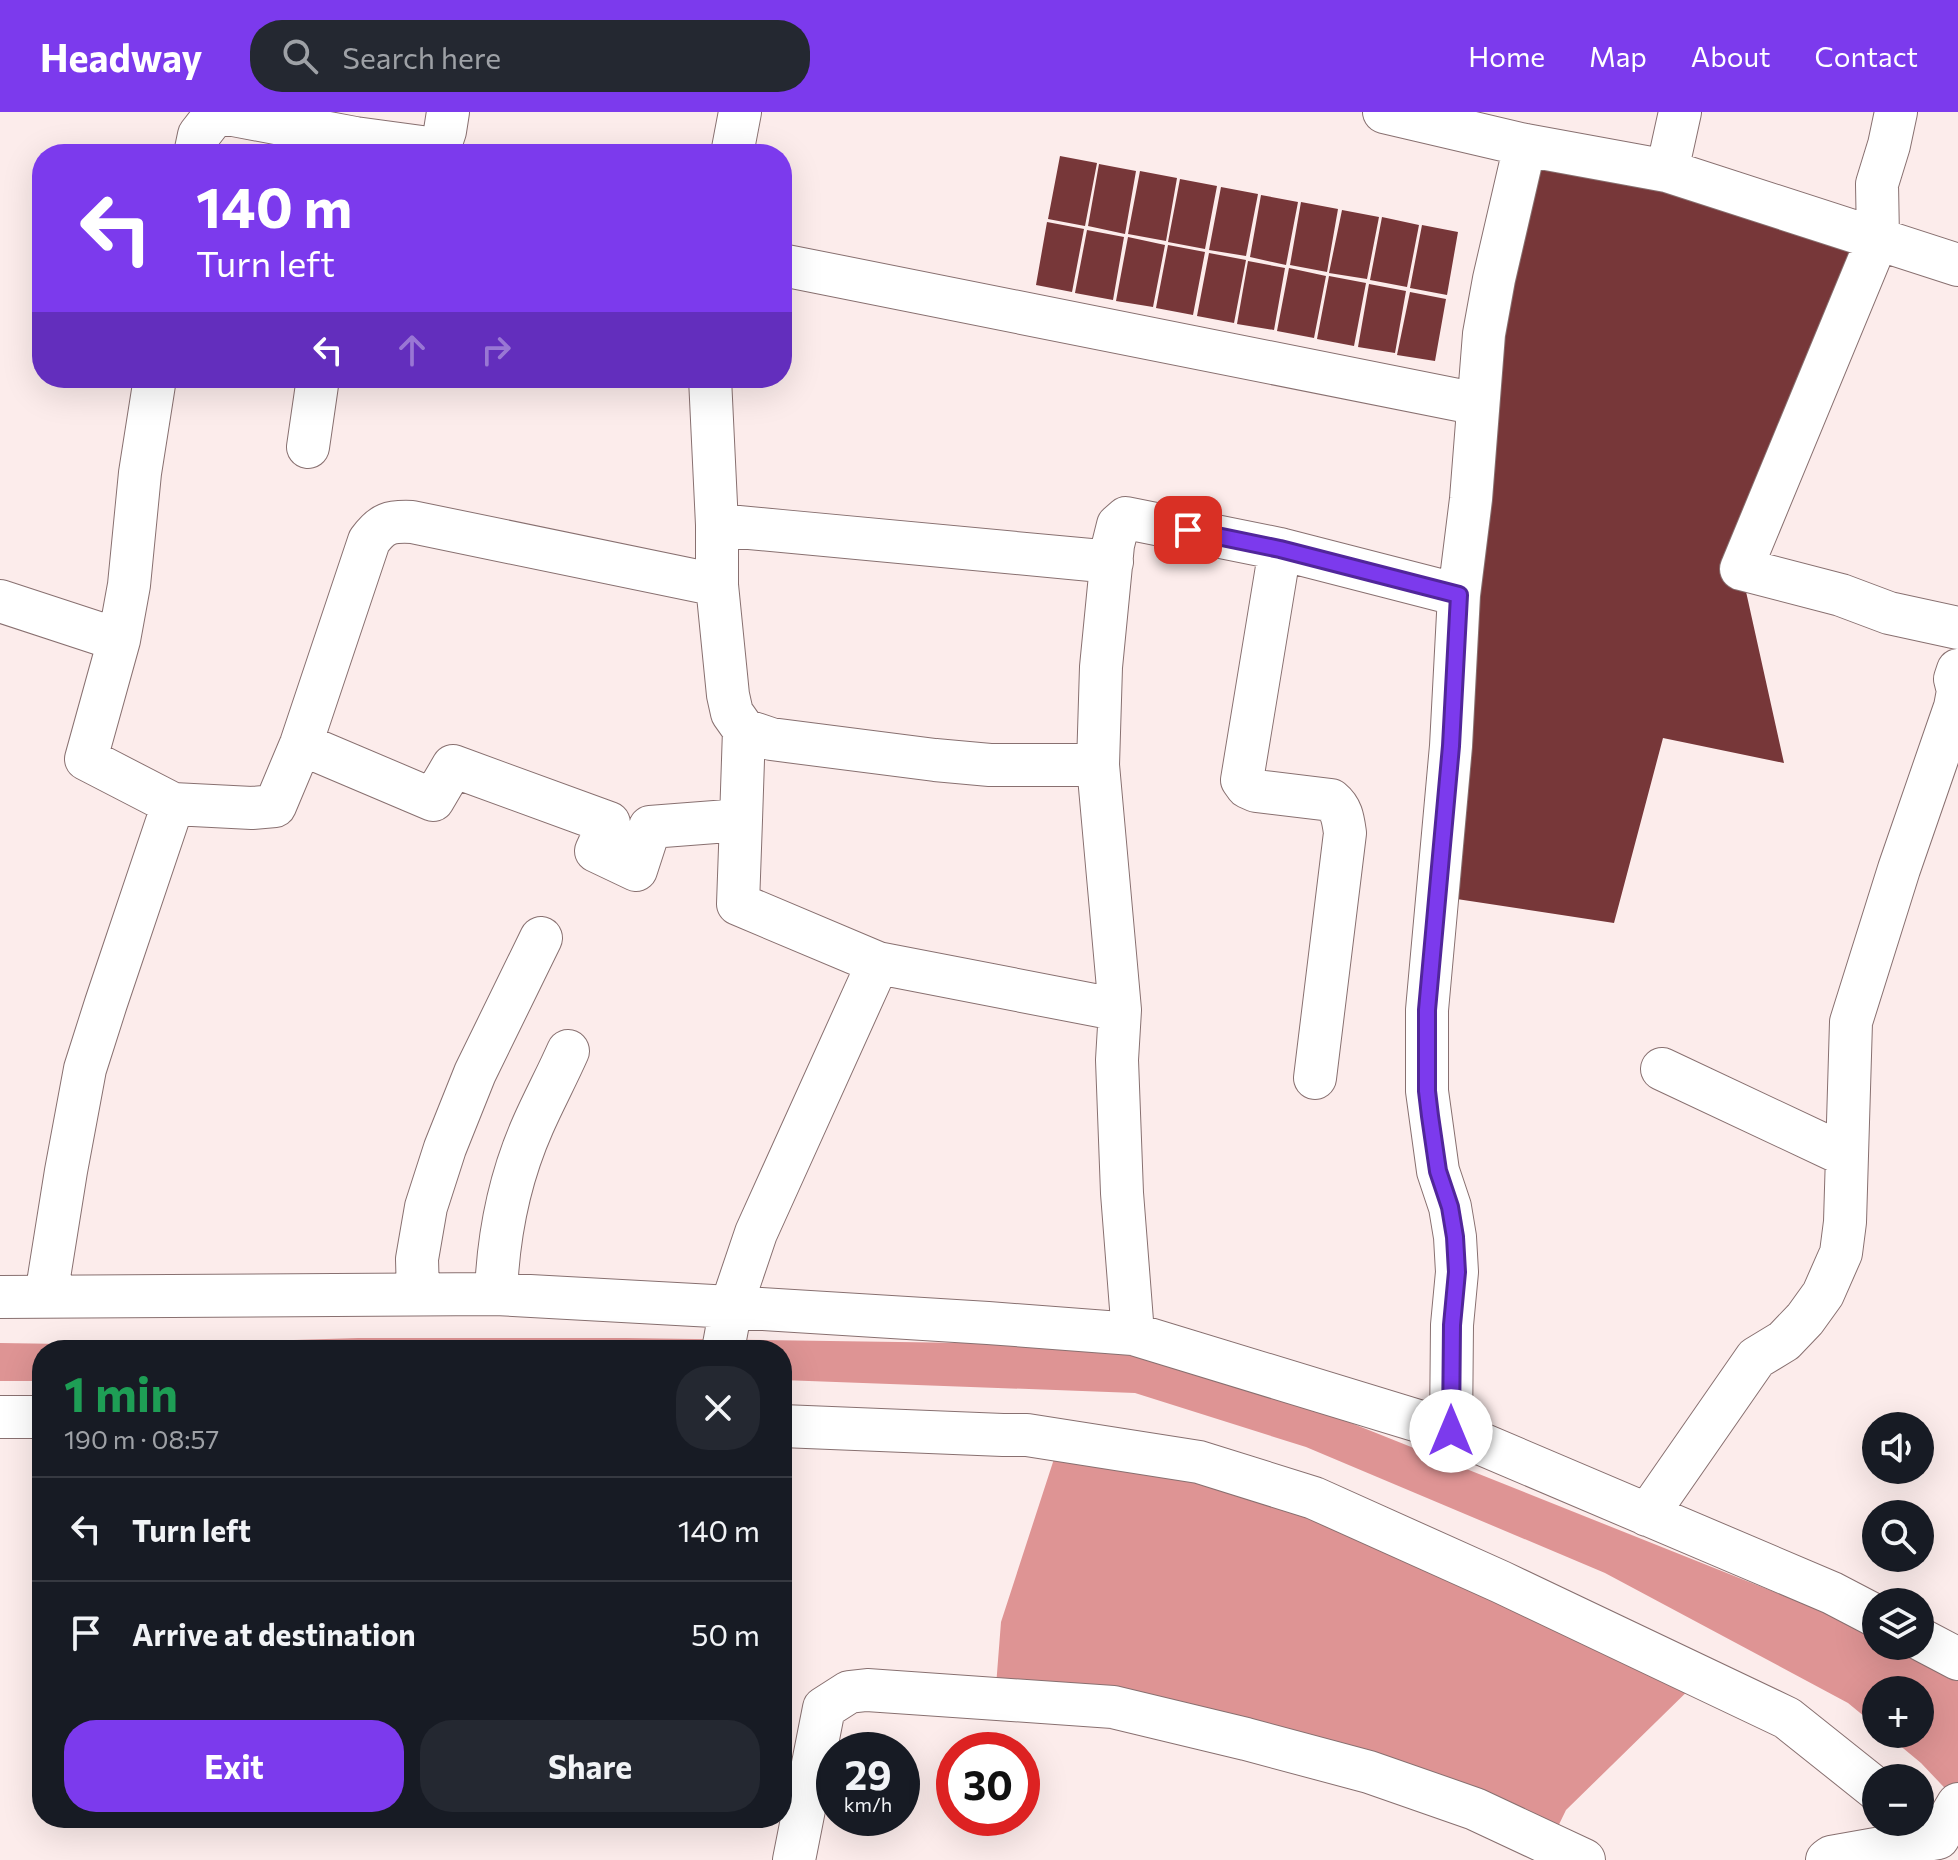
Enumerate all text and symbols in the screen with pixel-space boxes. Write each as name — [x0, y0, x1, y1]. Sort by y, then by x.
search box — [250, 20, 810, 92]
text: Headway — [40, 33, 202, 80]
icon: search — [278, 34, 322, 78]
text: Search here — [342, 38, 501, 75]
text: Home — [1468, 39, 1545, 73]
text: Map — [1589, 39, 1647, 73]
text: About — [1691, 39, 1771, 73]
text: Contact — [1815, 39, 1918, 73]
text: 140 m — [196, 171, 352, 240]
icon: left — [64, 176, 168, 280]
text: Turn left — [196, 240, 335, 284]
icon: left — [306, 328, 350, 372]
icon: ahead — [390, 328, 434, 372]
icon: right — [474, 328, 518, 372]
pin — [1154, 496, 1222, 564]
icon: arrive — [1166, 508, 1210, 552]
text: 1 min — [64, 1363, 178, 1422]
button: close — [676, 1366, 760, 1450]
position arrow — [1409, 1389, 1493, 1473]
map controls — [1862, 1412, 1934, 1836]
button: sound — [1862, 1412, 1934, 1484]
text: 190 m · 08:57 — [64, 1423, 219, 1454]
button: search — [1862, 1500, 1934, 1572]
icon: left — [64, 1507, 108, 1551]
text: Turn left — [132, 1511, 251, 1548]
text: 140 m — [678, 1511, 760, 1548]
button: layers — [1862, 1588, 1934, 1660]
icon: arrive — [64, 1611, 108, 1655]
text: Arrive at destination — [132, 1615, 416, 1652]
text: 50 m — [691, 1615, 760, 1652]
button: + — [1862, 1676, 1934, 1748]
button: Exit — [64, 1720, 404, 1812]
button: Share — [420, 1720, 760, 1812]
speed limit sign: 30 — [936, 1732, 1040, 1836]
text: 29 — [844, 1749, 892, 1798]
button: − — [1862, 1764, 1934, 1836]
text: km/h — [844, 1792, 892, 1816]

